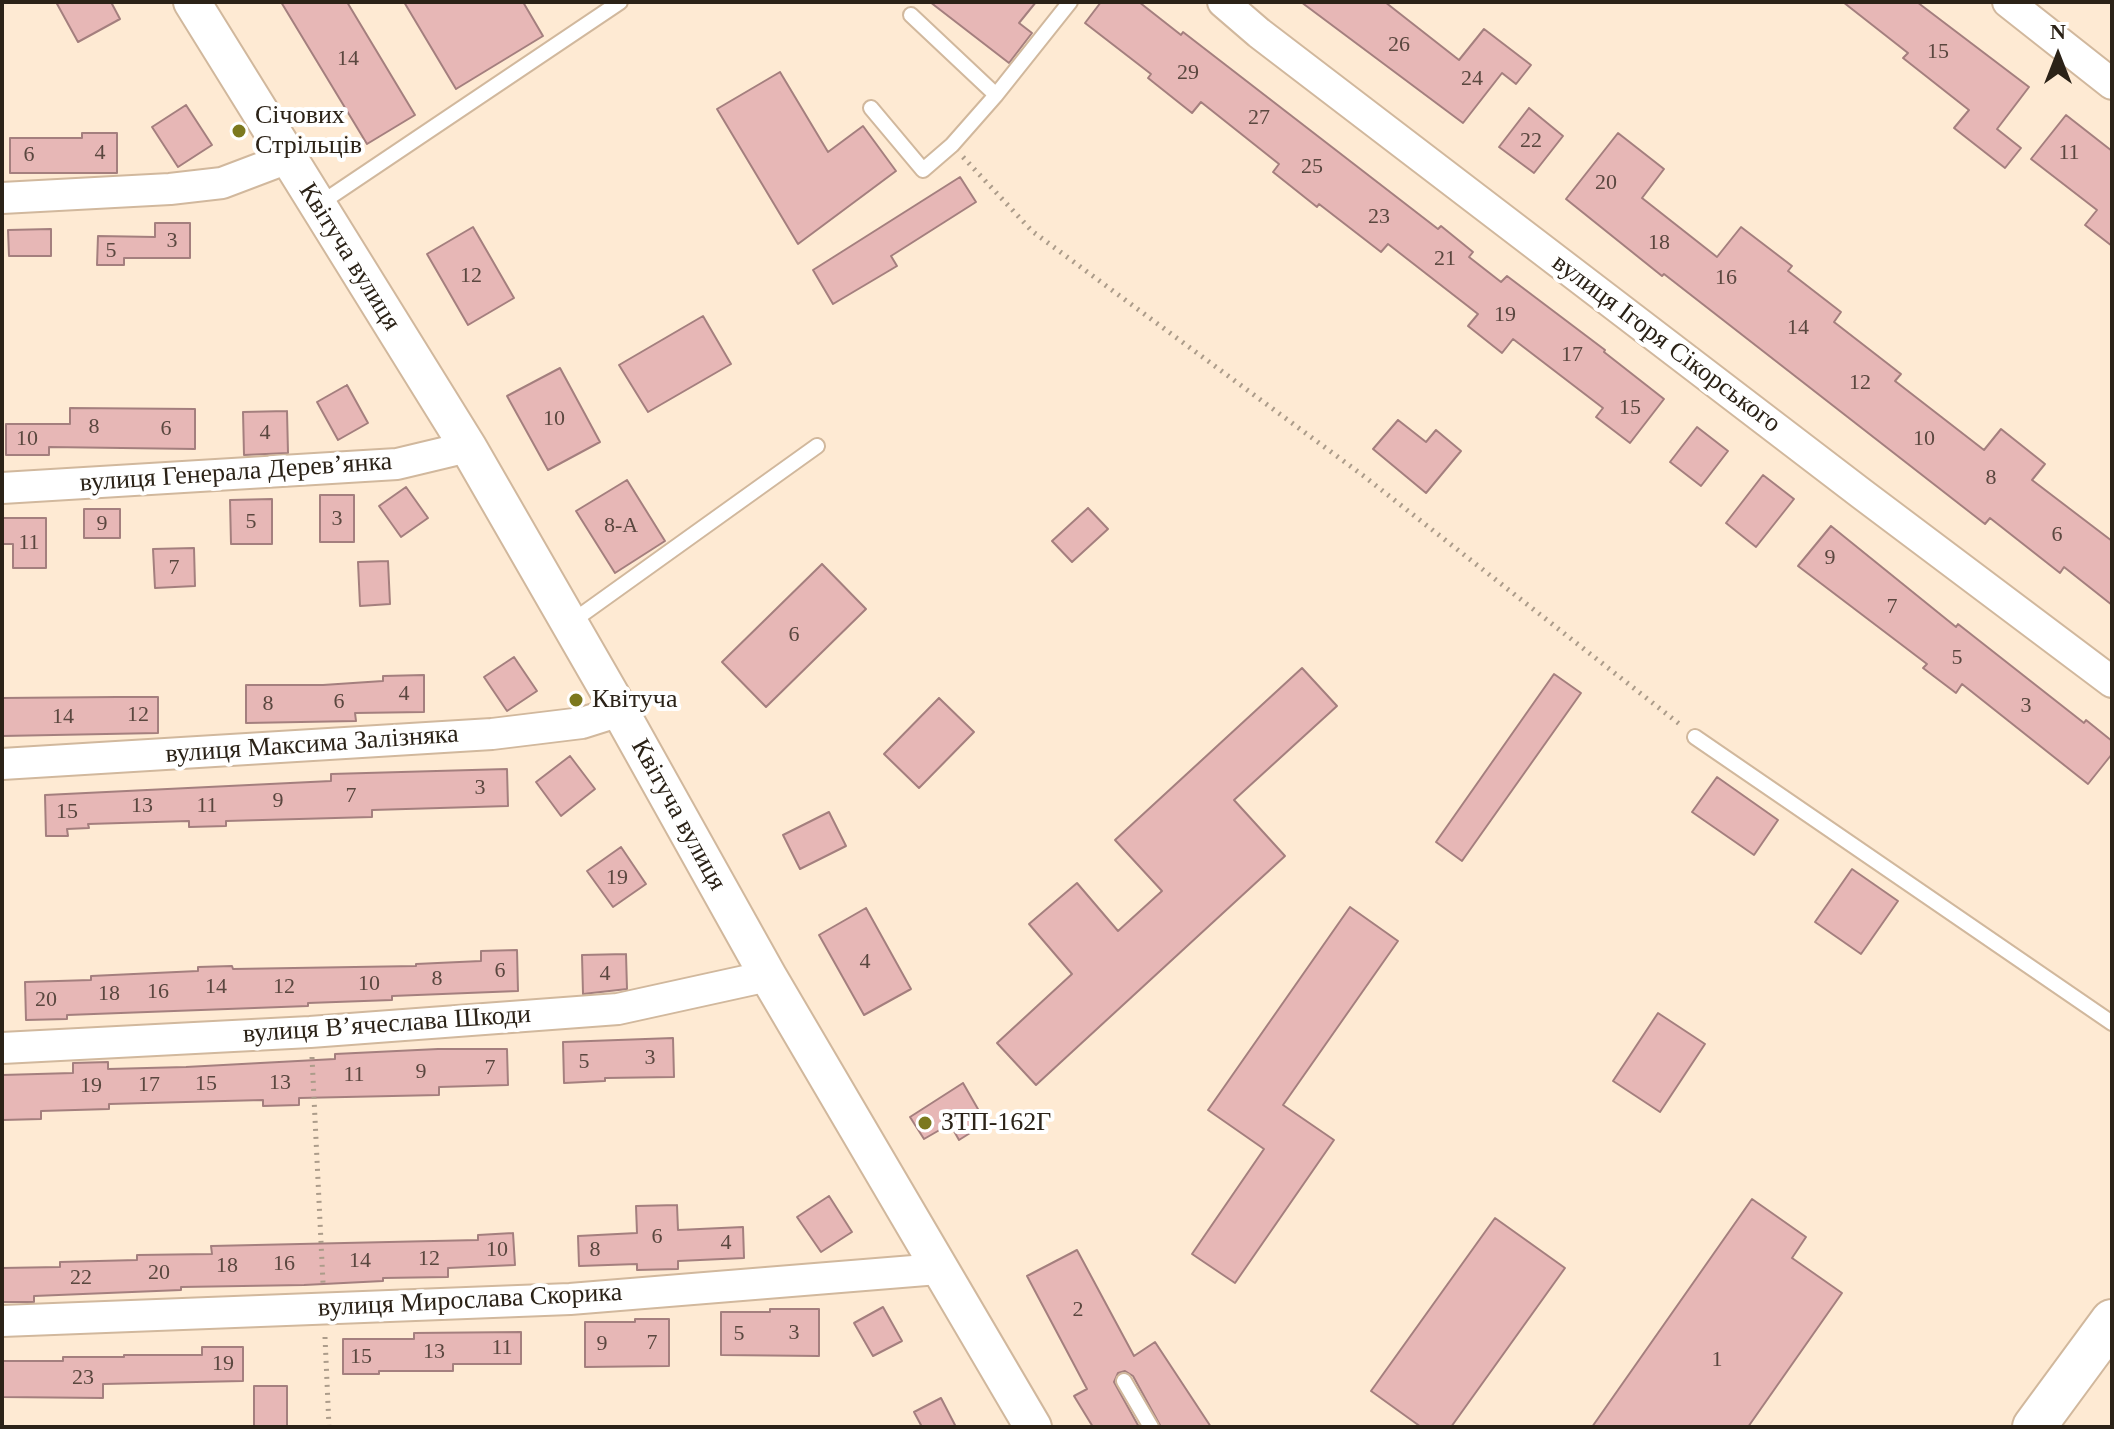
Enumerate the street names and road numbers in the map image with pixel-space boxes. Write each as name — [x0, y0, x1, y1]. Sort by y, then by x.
street label: Квітуча вулиця — [291, 178, 407, 336]
street label: вулиця Ігоря Сікорського — [1546, 248, 1786, 440]
street label: вулиця Генерала Деревʼянка — [79, 447, 393, 499]
street label: вулиця Максима Залізняка — [164, 719, 460, 771]
street label: Квітуча вулиця — [624, 734, 732, 896]
street label: вулиця Вʼячеслава Шкоди — [242, 999, 532, 1051]
street label: вулиця Мирослава Скорика — [317, 1277, 623, 1325]

